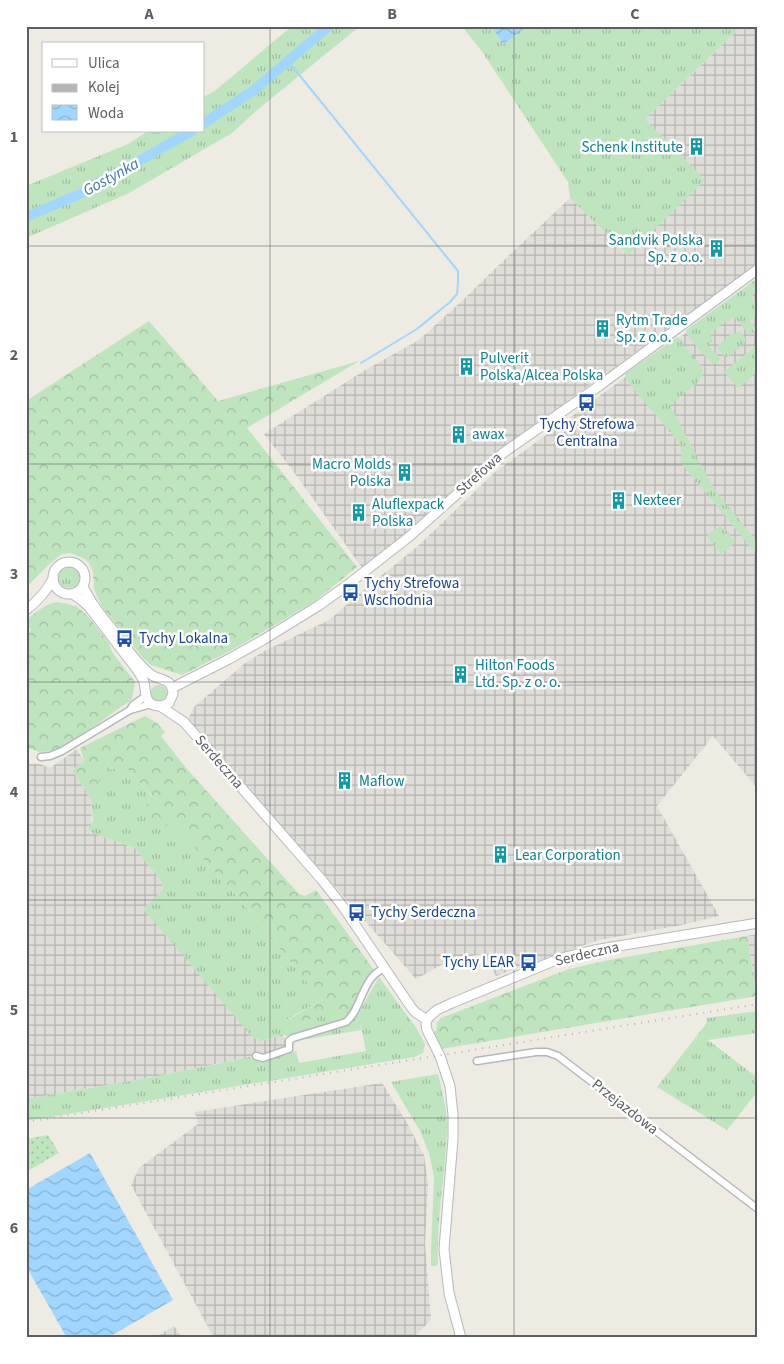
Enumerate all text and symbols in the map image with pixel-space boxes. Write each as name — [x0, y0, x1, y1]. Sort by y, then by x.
text: A — [143, 3, 154, 25]
text: B — [387, 3, 397, 25]
text: C — [630, 3, 640, 25]
legend — [42, 42, 205, 132]
text: Ulica — [88, 53, 119, 74]
text: Kolej — [88, 77, 120, 98]
text: Woda — [88, 103, 124, 124]
text: 1 — [10, 126, 18, 148]
place label: Schenk Institute — [581, 137, 683, 158]
building icon: Schenk Institute — [687, 137, 707, 157]
water label: Gostynka — [79, 152, 143, 201]
place label: Sandvik Polska Sp. z o.o. — [609, 230, 703, 268]
building icon: Sandvik Polska Sp. z o.o. — [707, 239, 727, 259]
place label: Rytm Trade Sp. z o.o. — [616, 310, 688, 348]
building icon: Rytm Trade Sp. z o.o. — [592, 319, 612, 339]
text: 2 — [10, 344, 18, 366]
place label: Pulverit Polska/Alcea Polska — [480, 348, 603, 386]
building icon: Pulverit Polska/Alcea Polska — [456, 357, 476, 377]
bus stop icon: Tychy Strefowa Centralna — [577, 393, 597, 413]
place label: Tychy Strefowa Centralna — [539, 414, 635, 452]
building icon: awax — [448, 424, 468, 444]
place label: awax — [472, 424, 505, 445]
street label: Strefowa — [451, 448, 507, 500]
place label: Macro Molds Polska — [312, 454, 391, 492]
building icon: Macro Molds Polska — [395, 463, 415, 483]
building icon: Nexteer — [609, 490, 629, 510]
place label: Nexteer — [633, 490, 682, 511]
place label: Aluflexpack Polska — [372, 494, 445, 532]
building icon: Aluflexpack Polska — [348, 503, 368, 523]
text: 3 — [10, 563, 18, 585]
place label: Tychy Strefowa Wschodnia — [364, 573, 459, 611]
bus stop icon: Tychy Strefowa Wschodnia — [340, 582, 360, 602]
bus stop icon: Tychy Lokalna — [115, 628, 135, 648]
place label: Tychy Lokalna — [139, 628, 228, 649]
place label: Hilton Foods Ltd. Sp. z o. o. — [475, 655, 561, 693]
building icon: Hilton Foods Ltd. Sp. z o. o. — [451, 664, 471, 684]
street label: Serdeczna — [190, 730, 248, 794]
building icon: Maflow — [335, 771, 355, 791]
place label: Maflow — [359, 771, 405, 792]
text: 4 — [10, 781, 19, 803]
building icon: Lear Corporation — [491, 845, 511, 865]
place label: Lear Corporation — [515, 845, 621, 866]
bus stop icon: Tychy Serdeczna — [347, 902, 367, 922]
place label: Tychy Serdeczna — [371, 902, 476, 923]
street label: Serdeczna — [553, 936, 621, 972]
place label: Tychy LEAR — [443, 952, 514, 973]
bus stop icon: Tychy LEAR — [518, 952, 538, 972]
text: 5 — [10, 999, 18, 1021]
street label: Przejazdowa — [587, 1074, 663, 1140]
text: 6 — [10, 1217, 18, 1239]

